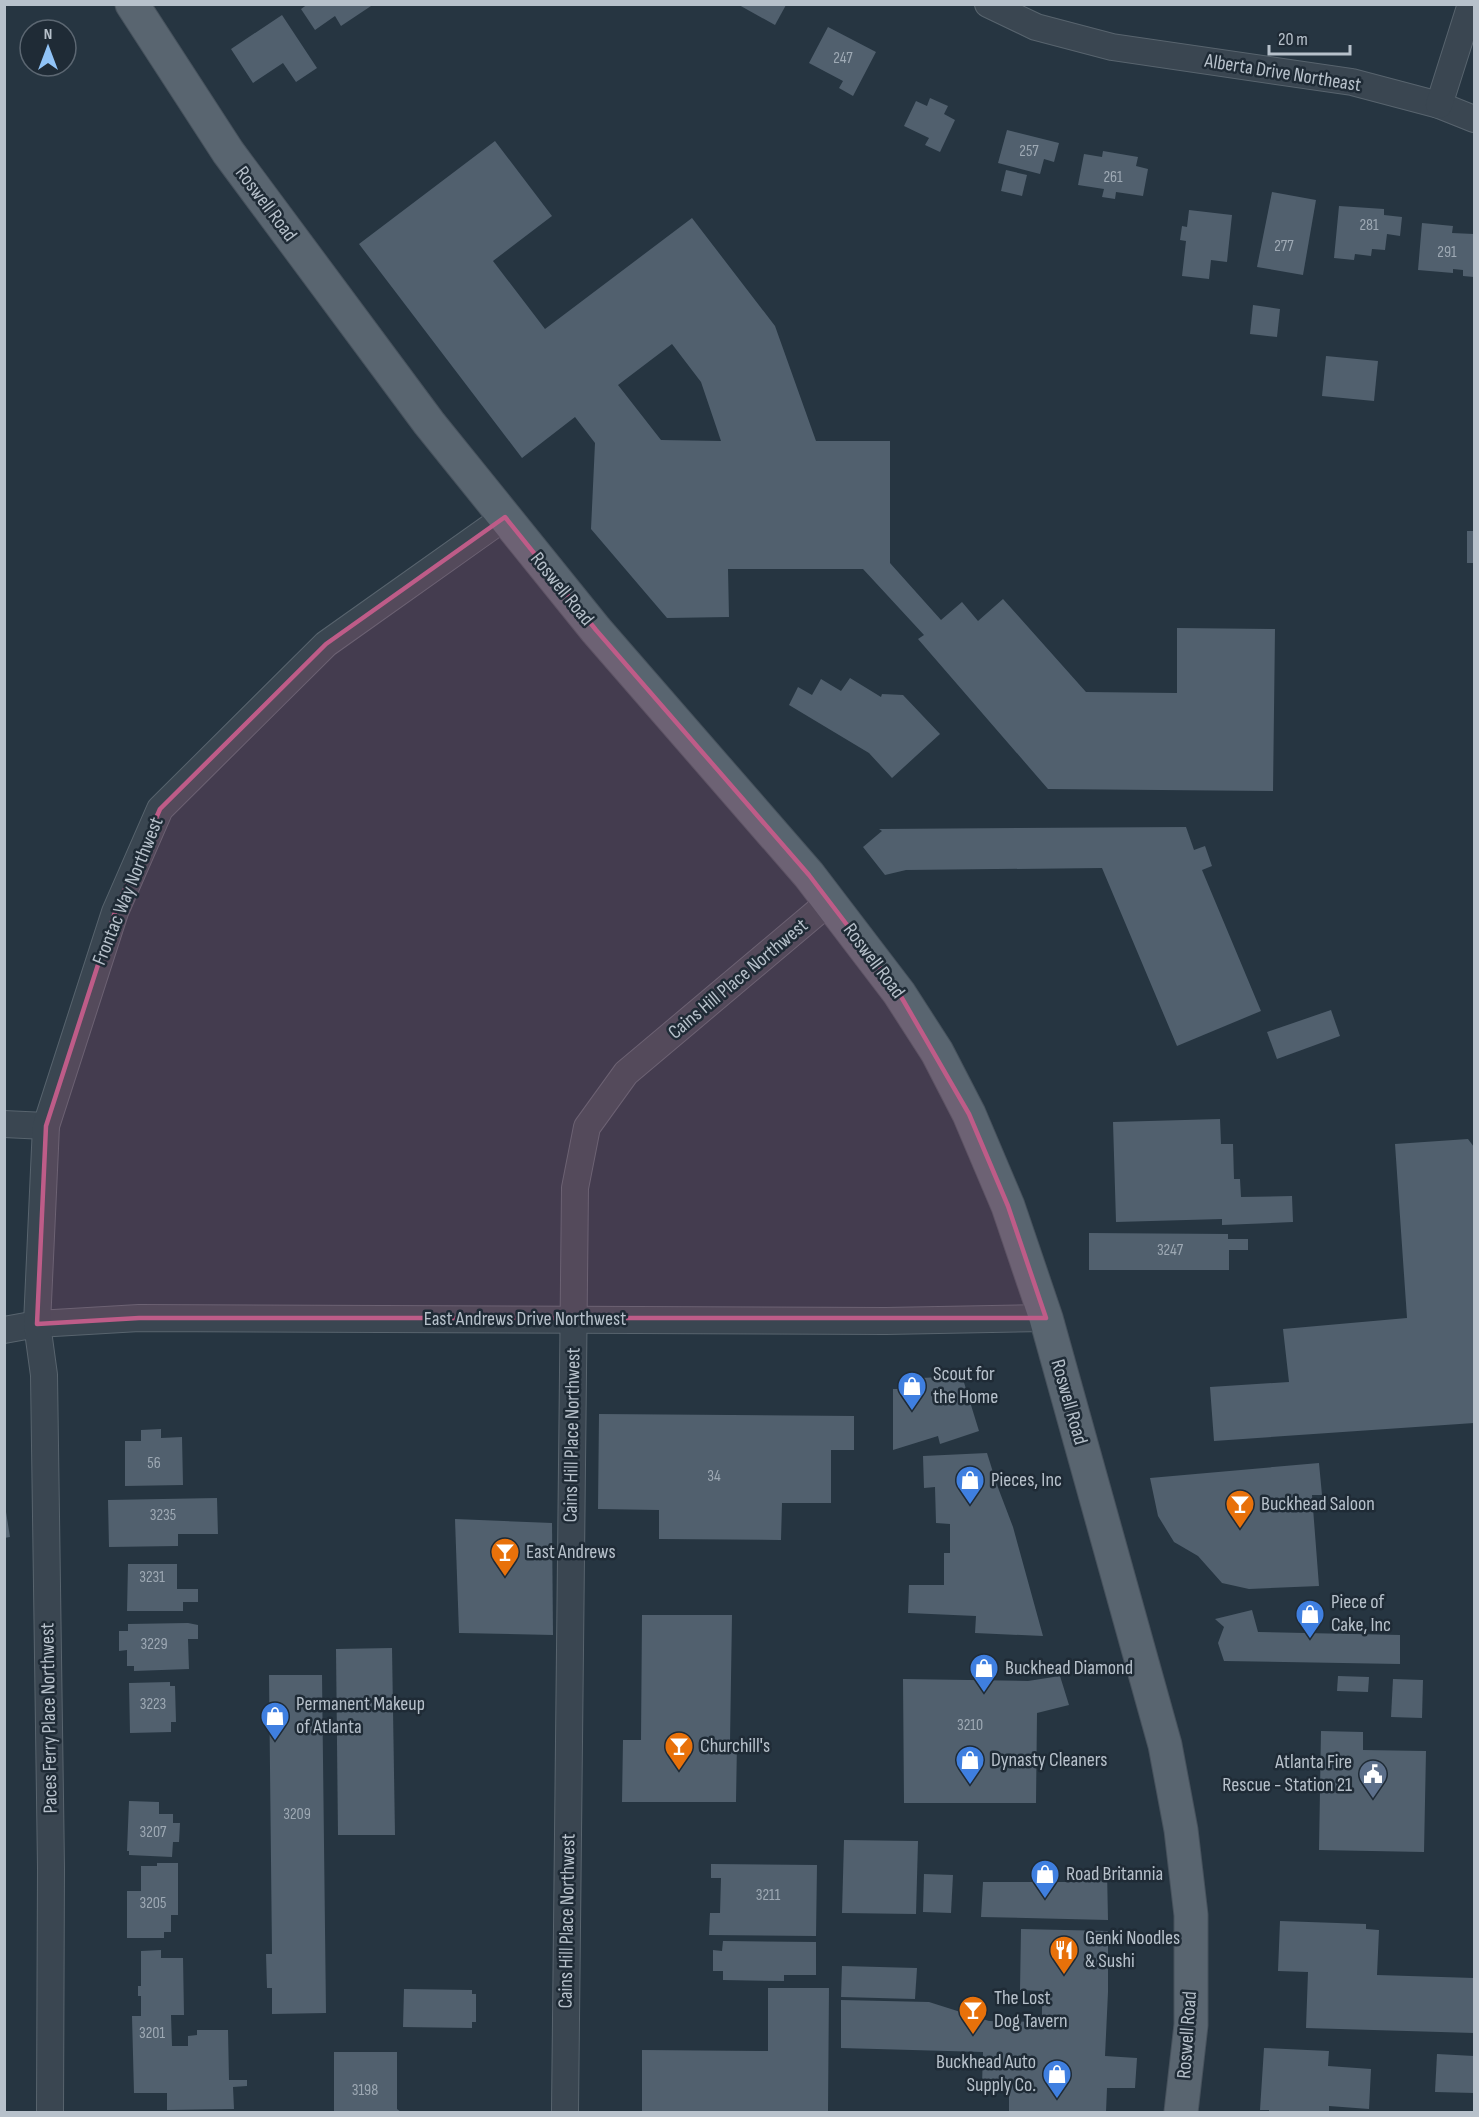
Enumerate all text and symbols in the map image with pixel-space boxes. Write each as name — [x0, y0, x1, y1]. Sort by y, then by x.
north arrow — [18, 18, 78, 78]
scale bar — [1269, 18, 1350, 56]
text: N — [44, 25, 52, 44]
text: 20 m — [1278, 29, 1308, 50]
house number: 247 — [833, 49, 853, 68]
street label: Alberta Drive Northeast — [1202, 49, 1363, 97]
house number: 257 — [1019, 142, 1039, 161]
street label: Roswell Road — [230, 162, 302, 246]
house number: 261 — [1103, 168, 1123, 187]
house number: 281 — [1359, 216, 1379, 235]
house number: 277 — [1274, 237, 1294, 256]
house number: 291 — [1437, 243, 1457, 262]
street label: Roswell Road — [525, 547, 599, 631]
street label: Frontac Way Northwest — [87, 814, 169, 968]
street label: Cains Hill Place Northwest — [663, 914, 813, 1044]
street label: Roswell Road — [838, 919, 910, 1003]
house number: 3247 — [1157, 1241, 1184, 1260]
street label: East Andrews Drive Northwest — [424, 1307, 626, 1331]
street label: Cains Hill Place Northwest — [558, 1347, 586, 1523]
street label: Roswell Road — [1045, 1357, 1093, 1447]
place label: Scout for the Home — [933, 1362, 998, 1409]
shop icon: Scout for the Home — [896, 1370, 928, 1412]
house number: 56 — [147, 1454, 161, 1473]
shop icon: Pieces, Inc — [954, 1464, 986, 1506]
house number: 34 — [707, 1467, 721, 1486]
place label: Pieces, Inc — [991, 1468, 1062, 1492]
bar icon: Buckhead Saloon — [1224, 1488, 1256, 1530]
place label: Buckhead Saloon — [1261, 1492, 1375, 1516]
house number: 3235 — [150, 1506, 176, 1525]
bar icon: East Andrews — [489, 1536, 521, 1578]
place label: East Andrews — [526, 1540, 616, 1564]
house number: 3231 — [139, 1568, 165, 1587]
place label: Piece of Cake, Inc — [1331, 1590, 1391, 1637]
shop icon: Piece of Cake, Inc — [1294, 1598, 1326, 1640]
street label: Paces Ferry Place Northwest — [35, 1622, 63, 1814]
house number: 3229 — [140, 1635, 168, 1654]
shop icon: Buckhead Diamond — [968, 1652, 1000, 1694]
place label: Buckhead Diamond — [1005, 1656, 1133, 1680]
place label: Permanent Makeup of Atlanta — [296, 1692, 425, 1739]
house number: 3223 — [140, 1695, 166, 1714]
shop icon: Permanent Makeup of Atlanta — [259, 1700, 291, 1742]
house number: 3210 — [957, 1716, 983, 1735]
bar icon: Churchill's — [663, 1730, 695, 1772]
place label: Churchill's — [700, 1734, 770, 1758]
shop icon: Dynasty Cleaners — [954, 1744, 986, 1786]
place label: Dynasty Cleaners — [991, 1748, 1107, 1772]
place label: Atlanta Fire Rescue - Station 21 — [1222, 1750, 1352, 1797]
public building icon: Atlanta Fire Rescue - Station 21 — [1357, 1758, 1389, 1800]
house number: 3209 — [283, 1805, 311, 1824]
house number: 3207 — [140, 1823, 167, 1842]
street label: Cains Hill Place Northwest — [553, 1833, 581, 2009]
shop icon: Road Britannia — [1029, 1858, 1061, 1900]
place label: Road Britannia — [1066, 1862, 1163, 1886]
house number: 3211 — [756, 1886, 781, 1905]
house number: 3205 — [140, 1894, 166, 1913]
place label: Genki Noodles & Sushi — [1085, 1926, 1180, 1973]
restaurant icon: Genki Noodles & Sushi — [1048, 1934, 1080, 1976]
place label: The Lost Dog Tavern — [994, 1986, 1068, 2033]
street label: Roswell Road — [1172, 1990, 1202, 2080]
bar icon: The Lost Dog Tavern — [957, 1994, 989, 2036]
house number: 3201 — [139, 2024, 165, 2043]
place label: Buckhead Auto Supply Co. — [936, 2050, 1036, 2097]
shop icon: Buckhead Auto Supply Co. — [1041, 2058, 1073, 2100]
house number: 3198 — [352, 2081, 378, 2100]

